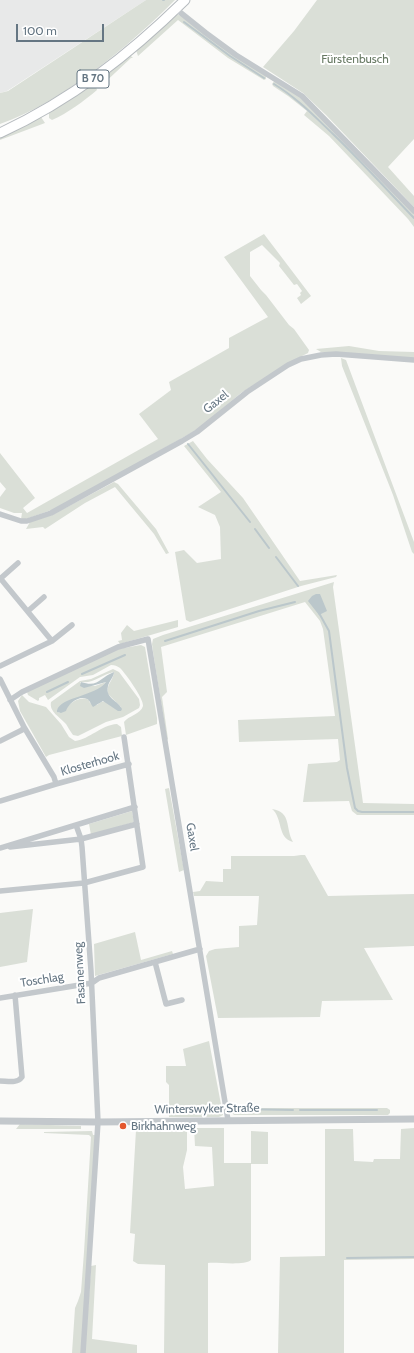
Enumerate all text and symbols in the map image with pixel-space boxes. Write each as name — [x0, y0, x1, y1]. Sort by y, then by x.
scale bar — [18, 16, 106, 42]
text: 100 m — [23, 23, 57, 38]
park label: Fürstenbusch — [321, 52, 389, 66]
road number: B 70 — [77, 70, 109, 88]
street label: Gaxel — [200, 388, 232, 416]
street label: Klosterhook — [59, 749, 121, 779]
street label: Gaxel — [183, 822, 201, 852]
street label: Fasanenweg — [71, 942, 89, 1004]
street label: Toschlag — [19, 969, 65, 991]
street label: Winterswyker Straße — [154, 1101, 260, 1117]
place label: Birkhahnweg — [131, 1119, 196, 1133]
marker: Birkhahnweg — [118, 1121, 128, 1131]

